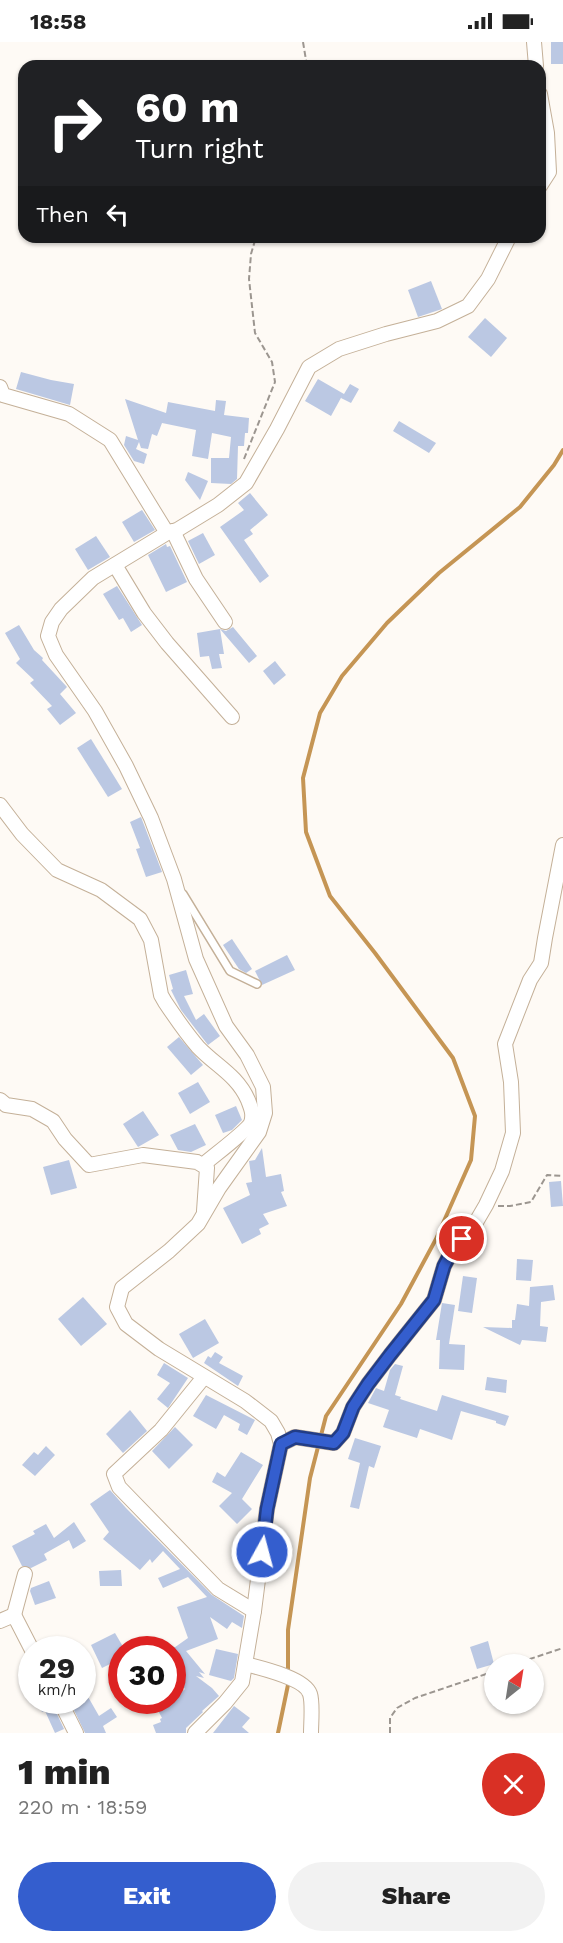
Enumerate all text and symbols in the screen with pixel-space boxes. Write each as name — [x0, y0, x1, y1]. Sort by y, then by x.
text: 18:58 — [30, 9, 87, 34]
text: 60 m — [135, 83, 239, 132]
icon: right — [36, 84, 114, 162]
text: Turn right — [135, 133, 264, 165]
icon: left — [101, 198, 134, 231]
text: Then — [36, 202, 89, 227]
pin — [436, 1213, 487, 1264]
icon: arrive — [445, 1222, 478, 1255]
position arrow — [230, 1520, 294, 1584]
speed limit sign: 30 — [108, 1636, 186, 1714]
text: 29 — [39, 1650, 75, 1685]
north arrow — [484, 1654, 544, 1714]
map controls — [484, 1654, 544, 1714]
text: km/h — [38, 1681, 76, 1699]
text: 1 min — [18, 1751, 111, 1793]
button: close — [482, 1753, 545, 1816]
text: 220 m · 18:59 — [18, 1795, 147, 1819]
button: Exit — [18, 1862, 276, 1931]
button: Share — [288, 1862, 545, 1931]

